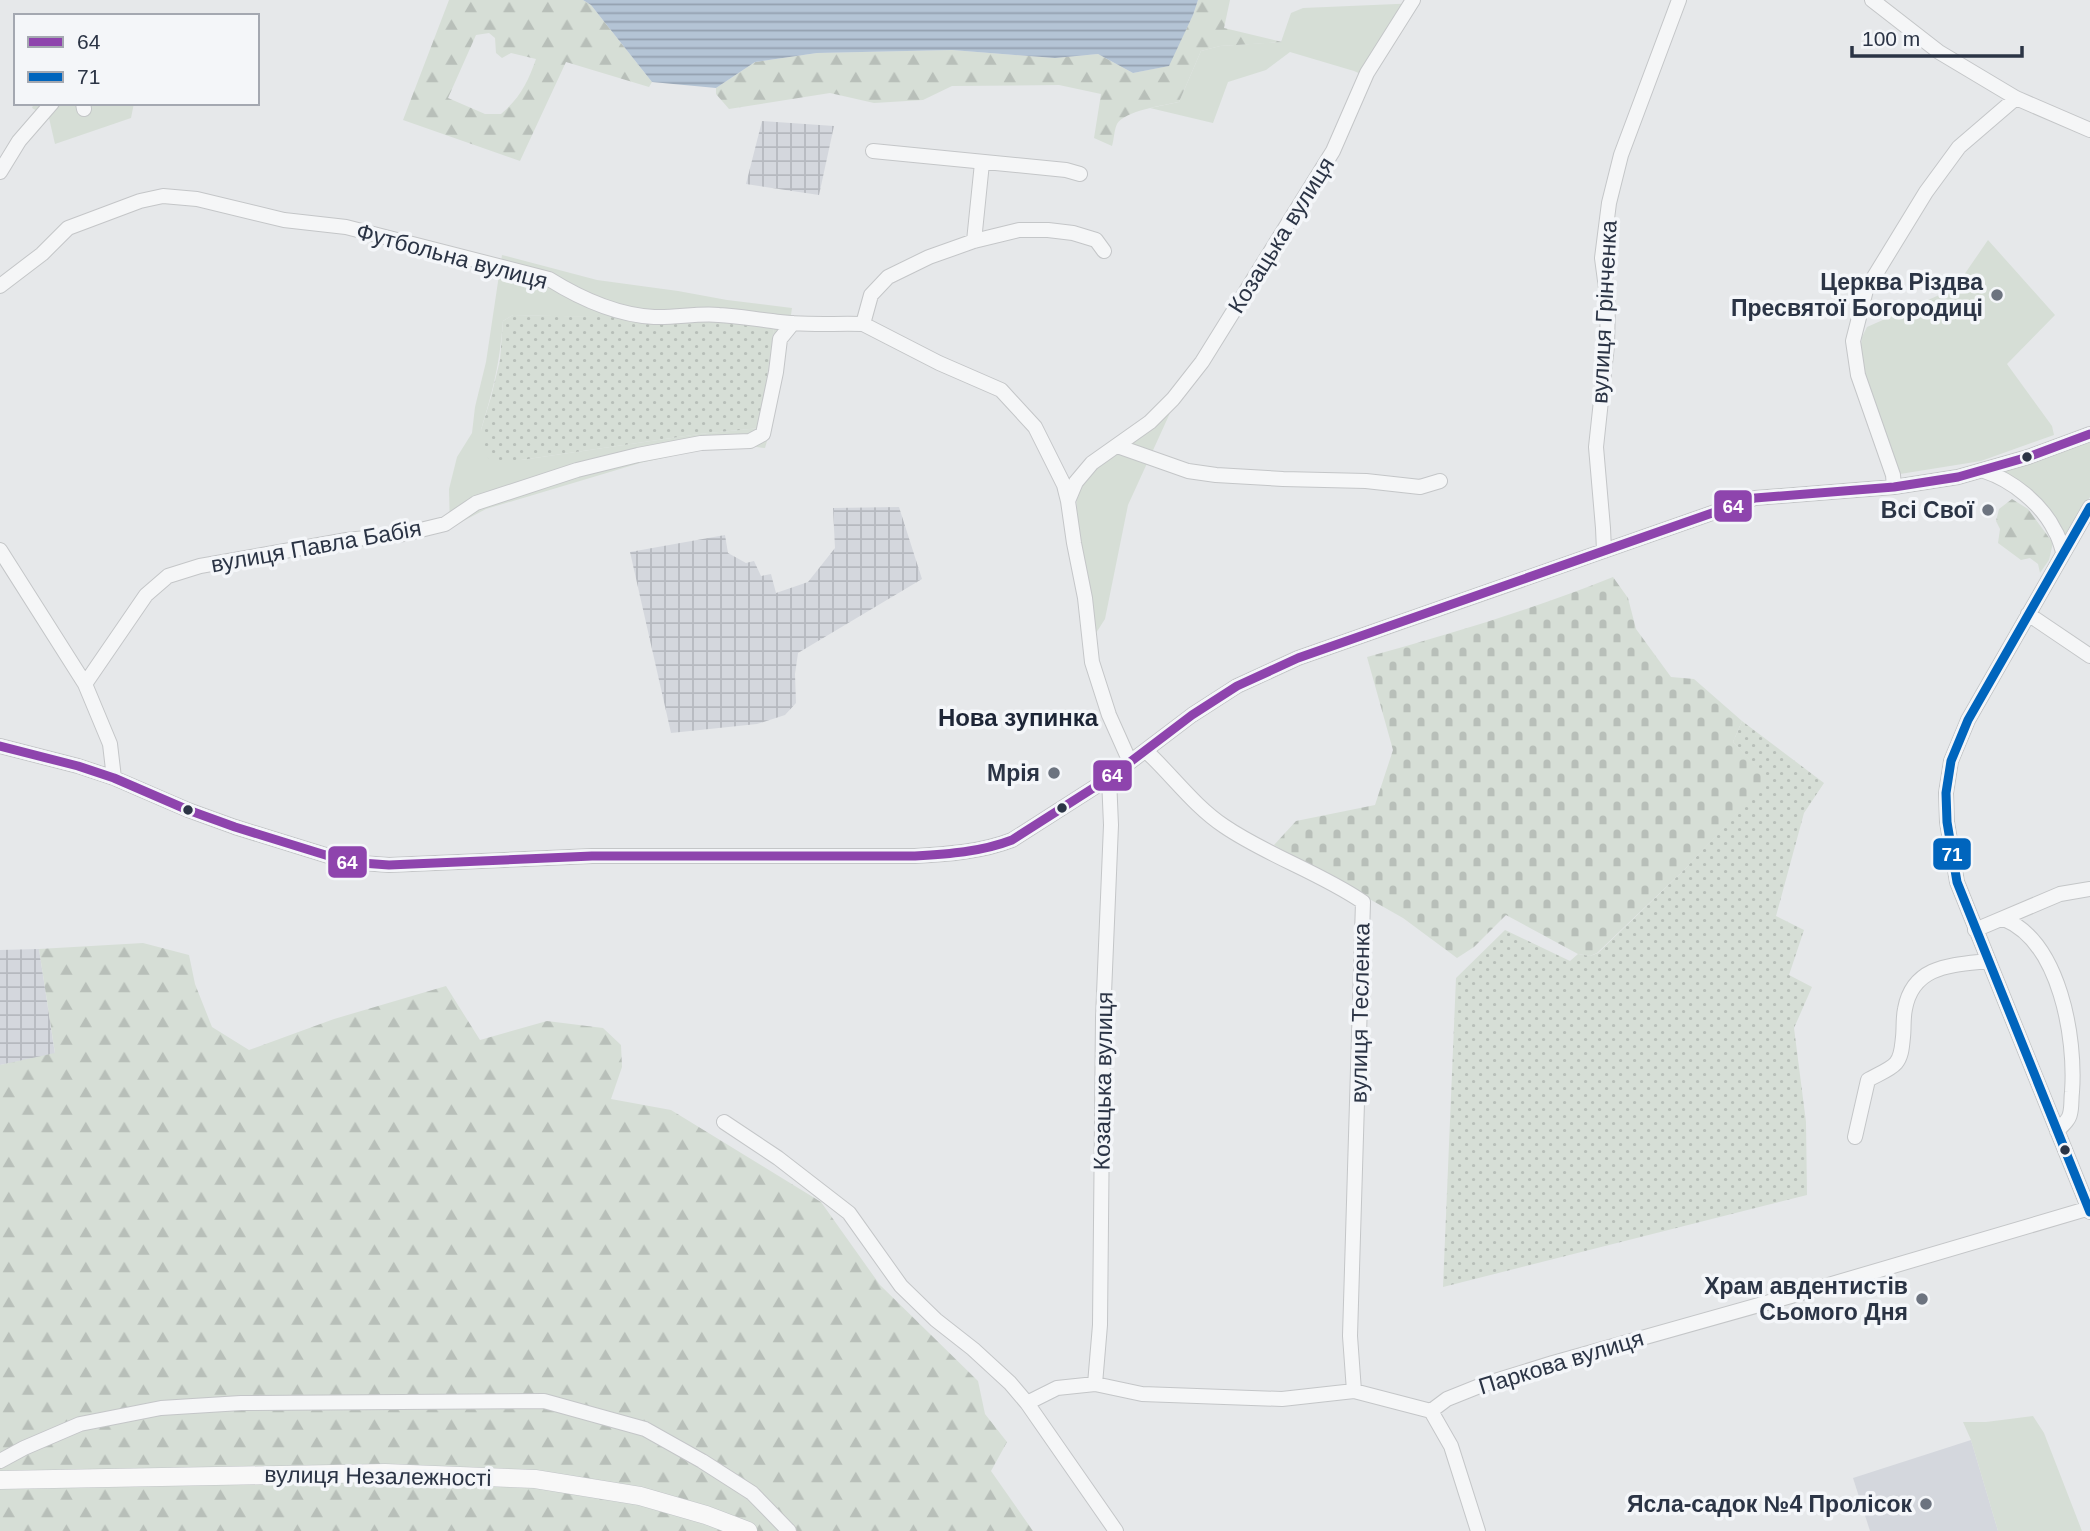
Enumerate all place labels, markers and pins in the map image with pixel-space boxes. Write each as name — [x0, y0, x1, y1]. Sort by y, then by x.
place label: Церква Різдва Пресвятої Богородиці — [1731, 269, 1983, 321]
marker: Церква Різдва Пресвятої Богородиці — [1989, 287, 2005, 303]
unlabelled marker — [2020, 450, 2034, 464]
place label: Всі Свої — [1881, 497, 1975, 523]
marker: Всі Свої — [1980, 502, 1996, 518]
place label: Мрія — [987, 760, 1040, 786]
marker: Мрія — [1046, 765, 1062, 781]
unlabelled marker — [1055, 801, 1069, 815]
unlabelled marker — [181, 803, 195, 817]
unlabelled marker — [2058, 1143, 2072, 1157]
place label: Храм авдентистів Сьомого Дня — [1704, 1273, 1908, 1325]
marker: Храм авдентистів Сьомого Дня — [1914, 1291, 1930, 1307]
place label: Ясла-садок №4 Пролісок — [1627, 1491, 1912, 1517]
marker: Ясла-садок №4 Пролісок — [1918, 1496, 1934, 1512]

